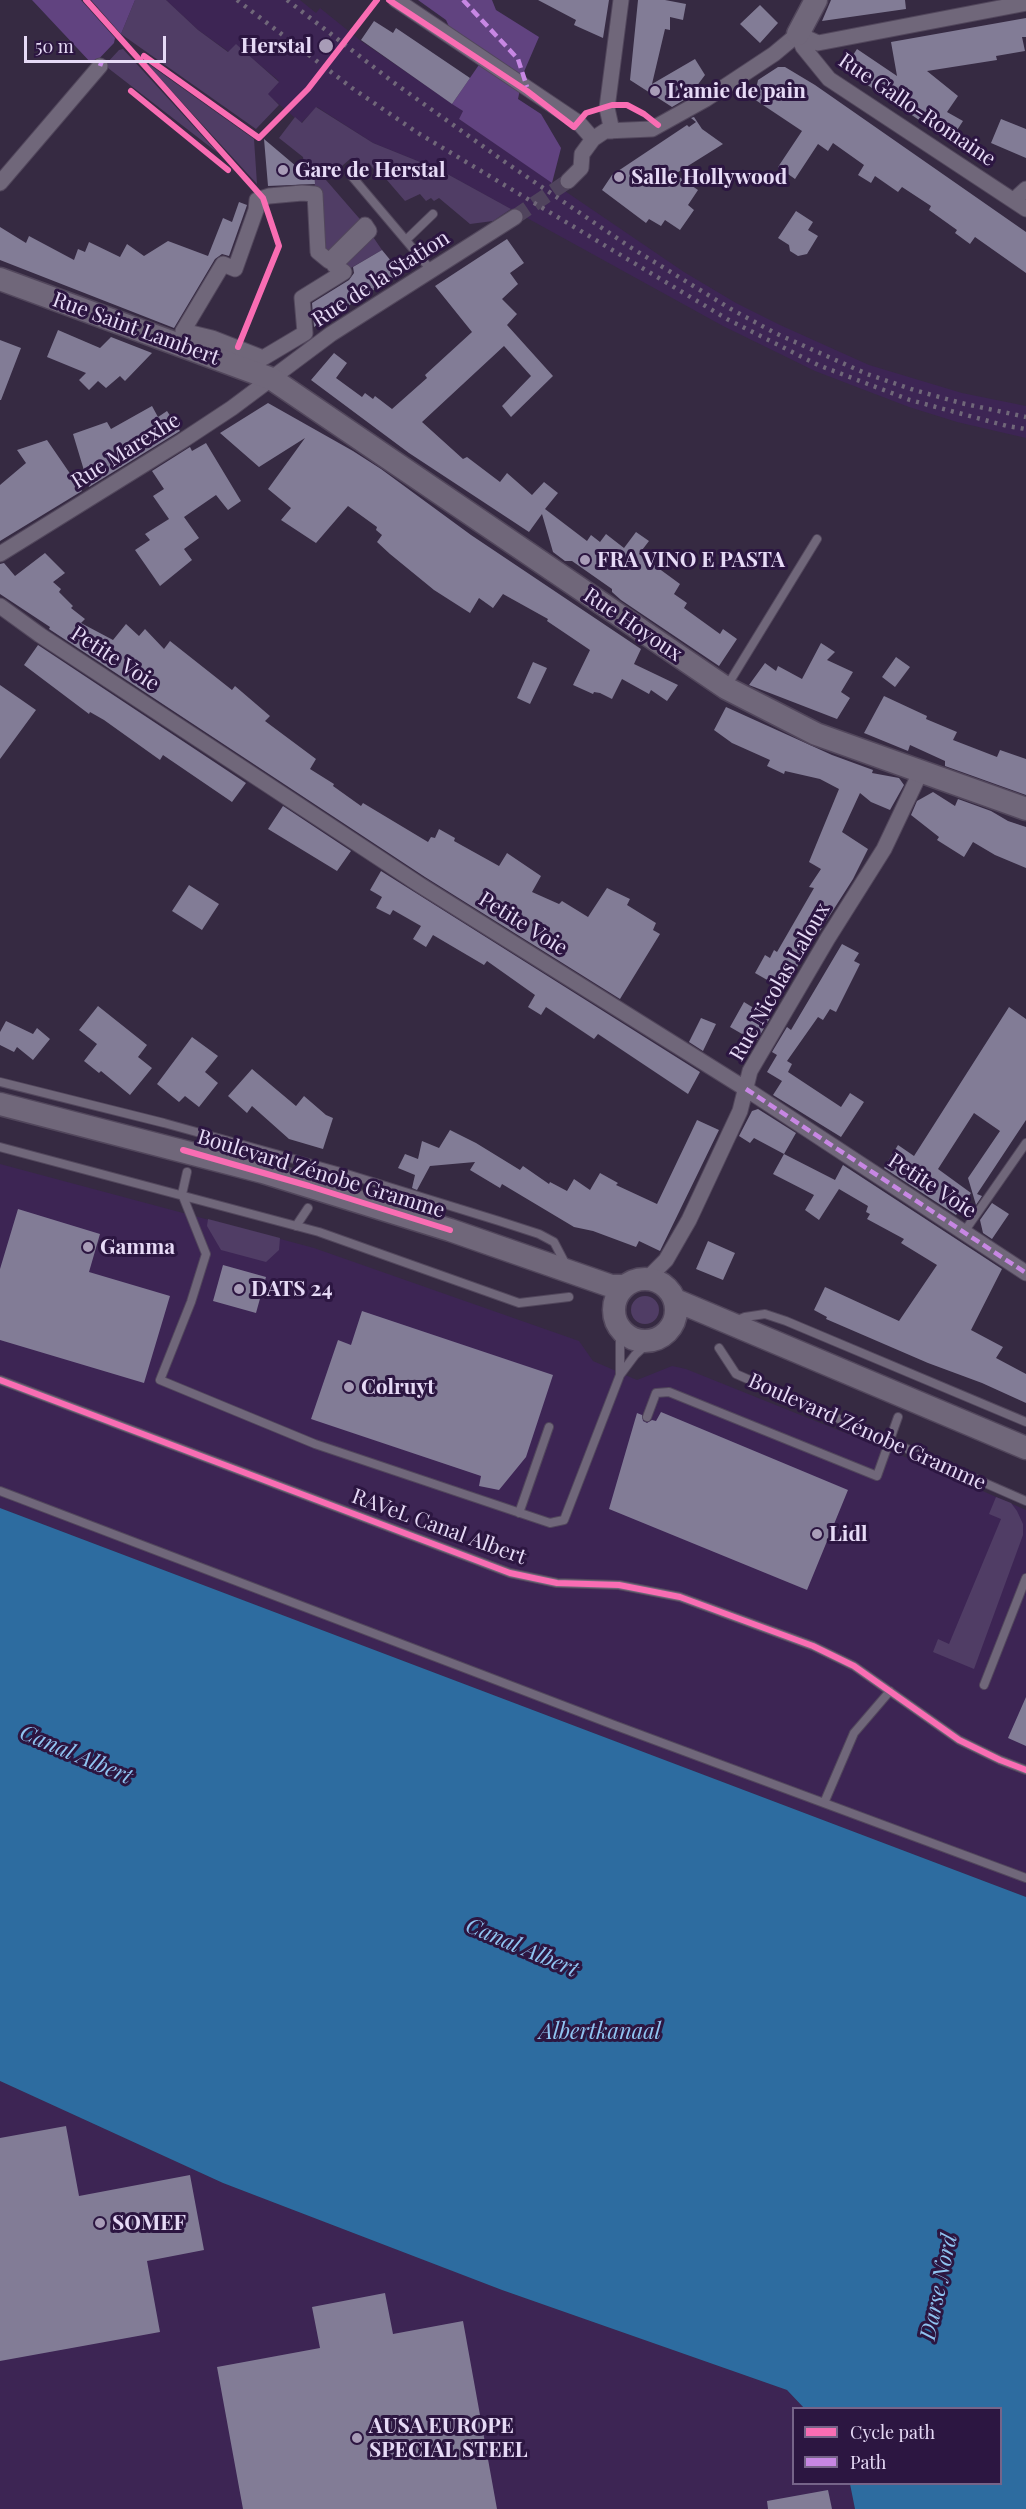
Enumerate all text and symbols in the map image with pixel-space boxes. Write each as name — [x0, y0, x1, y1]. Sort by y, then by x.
scale bar — [27, 24, 170, 62]
place label: Herstal — [241, 33, 312, 59]
text: 50 m — [35, 34, 74, 58]
marker: Herstal — [317, 37, 335, 55]
street label: Rue Gallo-Romaine — [834, 48, 1000, 172]
place label: L'amie de pain — [667, 78, 806, 104]
marker: L'amie de pain — [648, 84, 662, 98]
place label: Gare de Herstal — [295, 157, 445, 183]
marker: Gare de Herstal — [276, 163, 290, 177]
place label: Salle Hollywood — [631, 164, 787, 190]
marker: Salle Hollywood — [612, 170, 626, 184]
street label: Rue de la Station — [308, 225, 454, 333]
street label: Rue Saint Lambert — [49, 287, 223, 371]
street label: Rue Marexhe — [67, 408, 185, 494]
place label: FRA VINO E PASTA — [597, 547, 785, 573]
marker: FRA VINO E PASTA — [578, 553, 592, 567]
street label: Rue Hoyoux — [579, 583, 687, 667]
street label: Petite Voie — [66, 621, 164, 697]
street label: Petite Voie — [474, 887, 572, 961]
street label: Rue Nicolas Laloux — [725, 899, 835, 1065]
street label: Boulevard Zénobe Gramme — [194, 1124, 448, 1224]
street label: Petite Voie — [883, 1148, 981, 1224]
place label: Gamma — [100, 1234, 175, 1260]
marker: Gamma — [81, 1240, 95, 1254]
place label: DATS 24 — [251, 1276, 333, 1302]
marker: DATS 24 — [232, 1282, 246, 1296]
street label: Boulevard Zénobe Gramme — [744, 1368, 990, 1496]
place label: Colruyt — [361, 1374, 435, 1400]
marker: Colruyt — [342, 1380, 356, 1394]
street label: RAVeL Canal Albert — [349, 1484, 529, 1570]
place label: Lidl — [829, 1521, 868, 1547]
marker: Lidl — [810, 1527, 824, 1541]
water label: Canal Albert — [16, 1720, 136, 1790]
water label: Canal Albert — [462, 1913, 582, 1983]
water label: Albertkanaal — [539, 2019, 661, 2045]
place label: SOMEF — [112, 2210, 186, 2236]
marker: SOMEF — [93, 2216, 107, 2230]
water label: Darse Nord — [915, 2232, 963, 2342]
legend — [792, 2407, 1002, 2485]
place label: AUSA EUROPE SPECIAL STEEL — [369, 2413, 528, 2463]
text: Cycle path — [850, 2420, 935, 2444]
marker: AUSA EUROPE SPECIAL STEEL — [350, 2431, 364, 2445]
text: Path — [850, 2450, 886, 2474]

